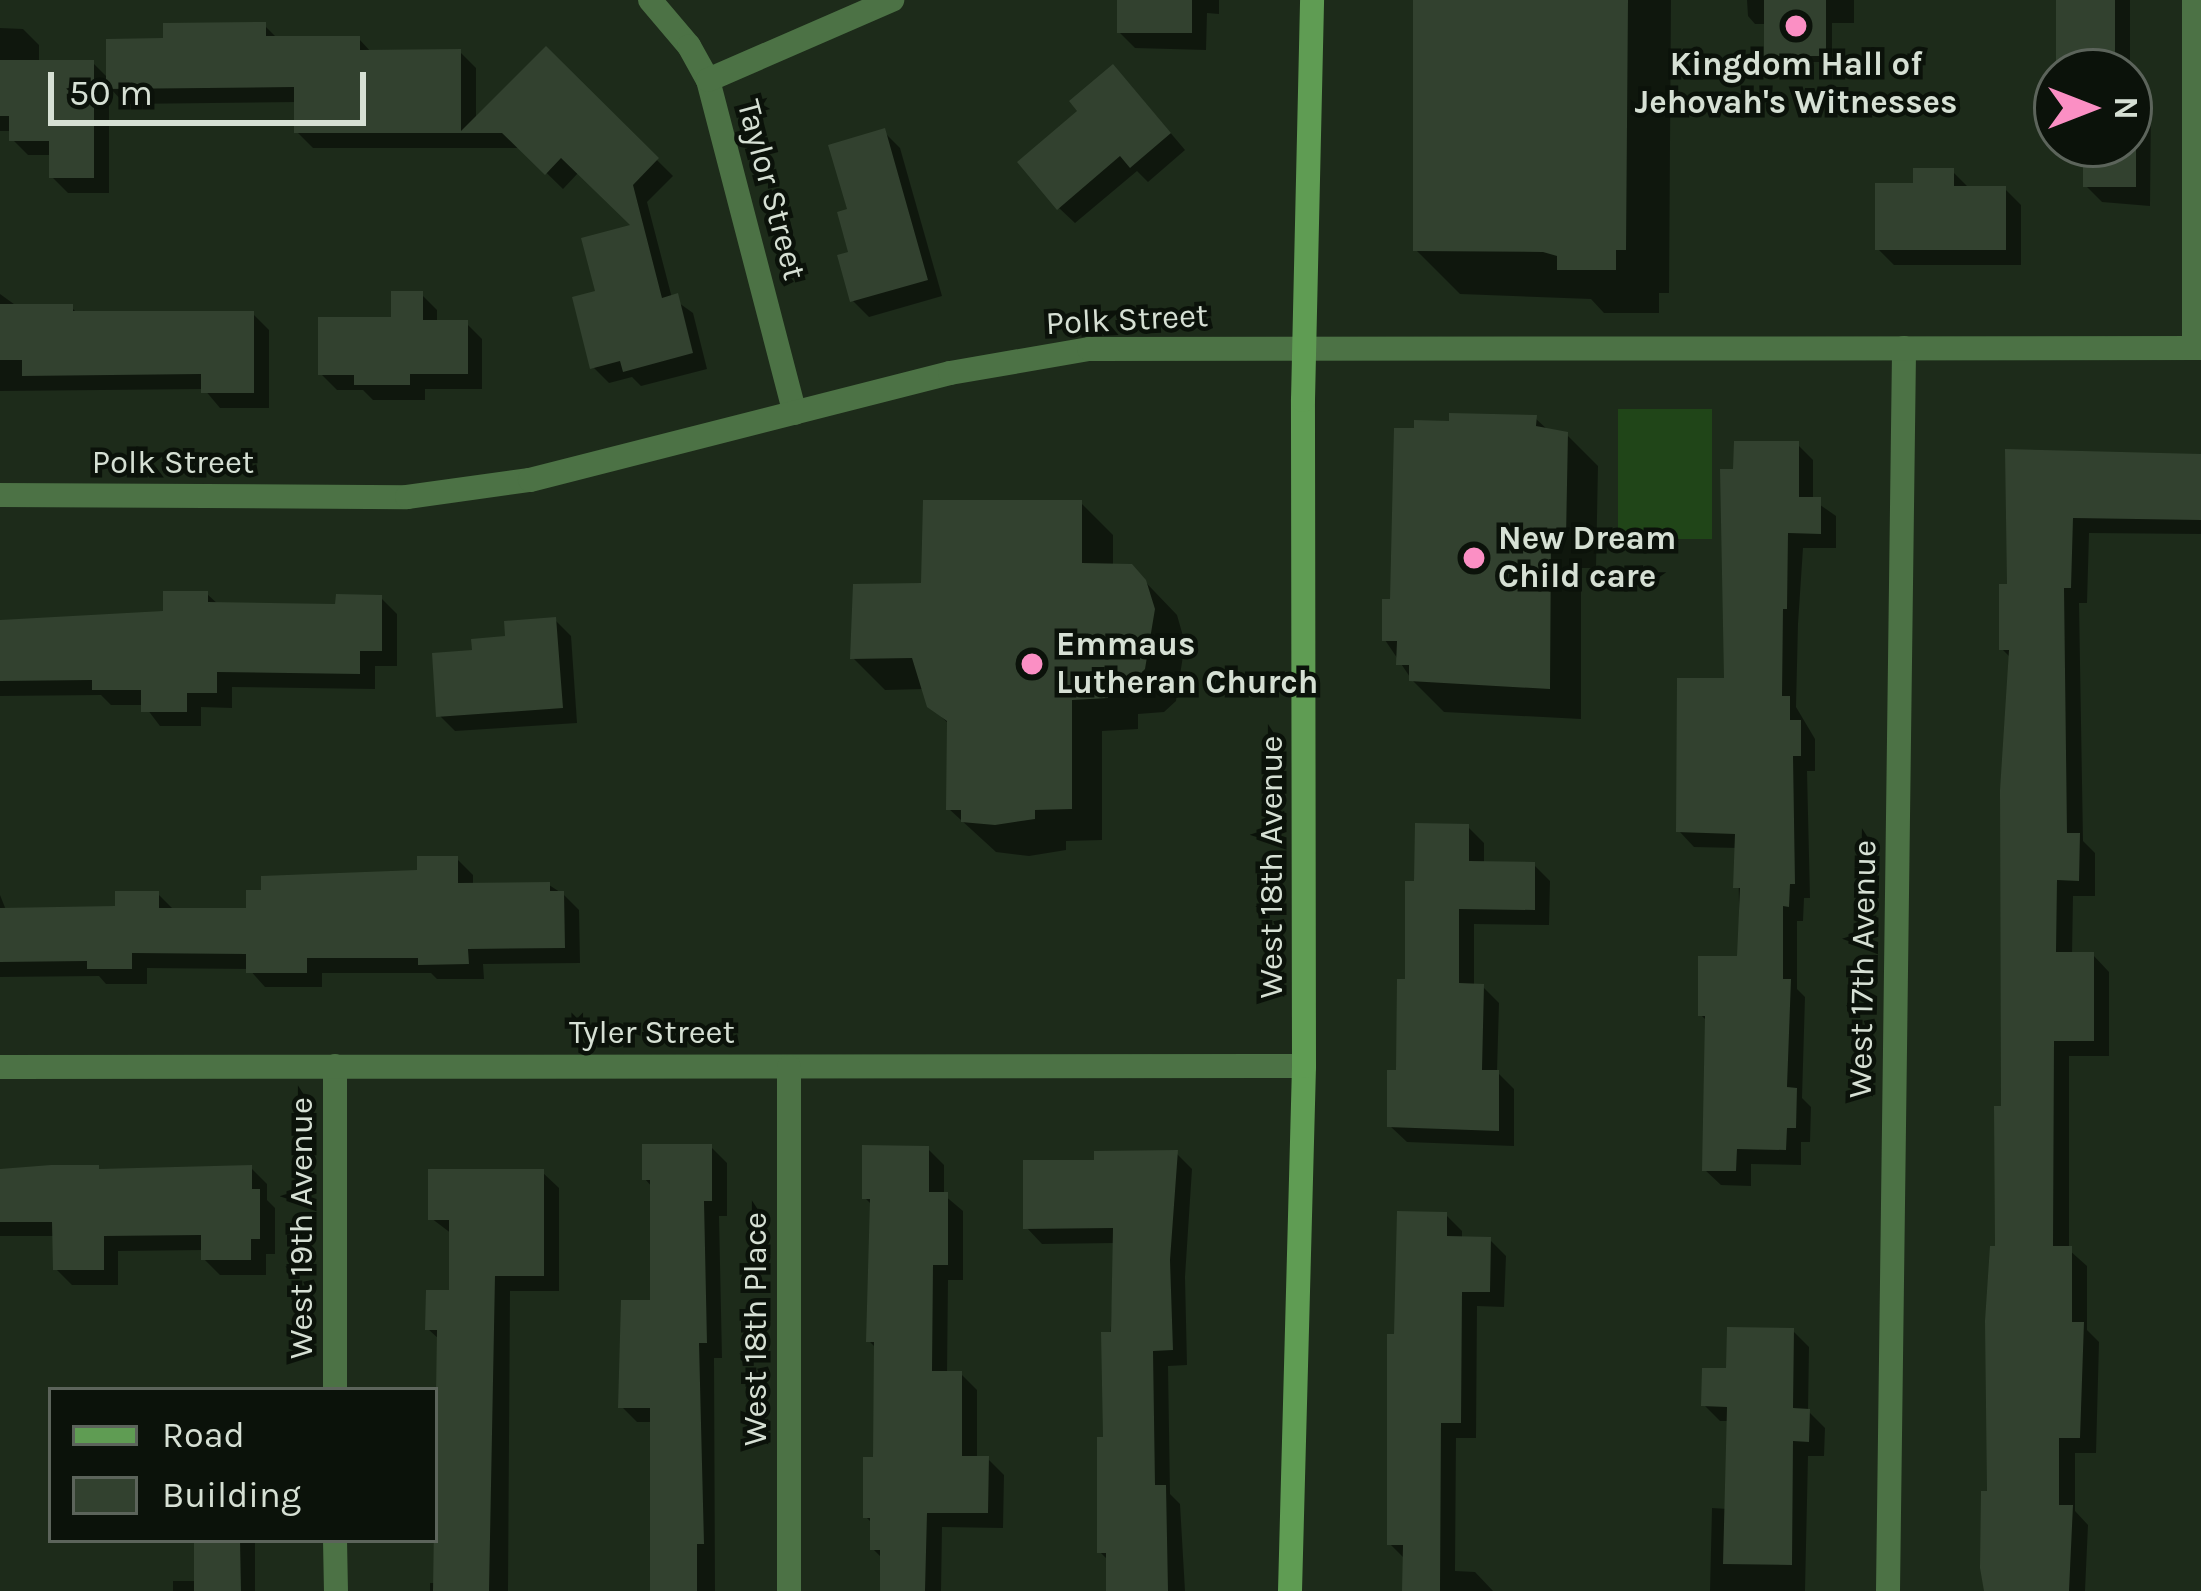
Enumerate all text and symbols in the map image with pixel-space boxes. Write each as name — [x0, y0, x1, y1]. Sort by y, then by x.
marker: Kingdom Hall of Jehovah's Witnesses — [1783, 13, 1809, 39]
place label: Kingdom Hall of Jehovah's Witnesses — [1635, 45, 1957, 123]
scale bar — [54, 48, 372, 122]
north arrow — [2033, 48, 2153, 168]
text: 50 m — [69, 72, 153, 114]
street label: Taylor Street — [728, 96, 814, 284]
text: N — [2107, 96, 2145, 120]
street label: Polk Street — [1045, 296, 1209, 344]
street label: Polk Street — [92, 443, 254, 483]
place label: New Dream Child care — [1498, 519, 1676, 597]
marker: New Dream Child care — [1461, 545, 1487, 571]
place label: Emmaus Lutheran Church — [1056, 625, 1318, 703]
marker: Emmaus Lutheran Church — [1019, 651, 1045, 677]
street label: West 18th Avenue — [1252, 736, 1292, 998]
street label: West 17th Avenue — [1841, 840, 1885, 1098]
street label: Tyler Street — [569, 1013, 735, 1053]
street label: West 19th Avenue — [282, 1097, 322, 1359]
street label: West 18th Place — [736, 1212, 776, 1446]
legend — [48, 1387, 438, 1543]
text: Road — [162, 1414, 245, 1456]
text: Building — [162, 1474, 301, 1516]

